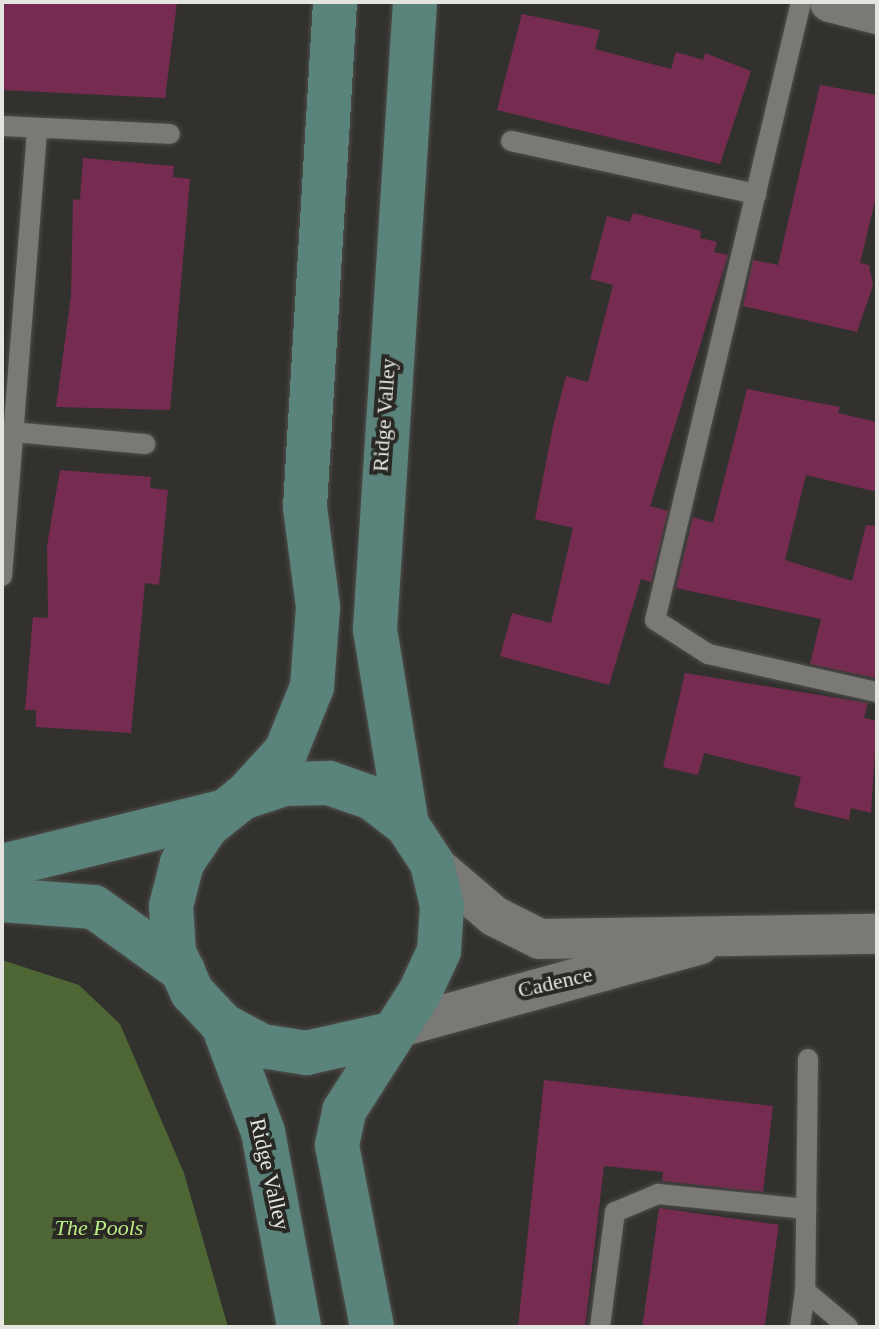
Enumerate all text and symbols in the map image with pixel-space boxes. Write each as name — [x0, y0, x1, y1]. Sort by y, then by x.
street label: Ridge Valley — [367, 357, 401, 473]
street label: Cadence — [515, 961, 595, 1003]
street label: Ridge Valley — [244, 1115, 296, 1233]
park label: The Pools — [55, 1215, 143, 1241]

